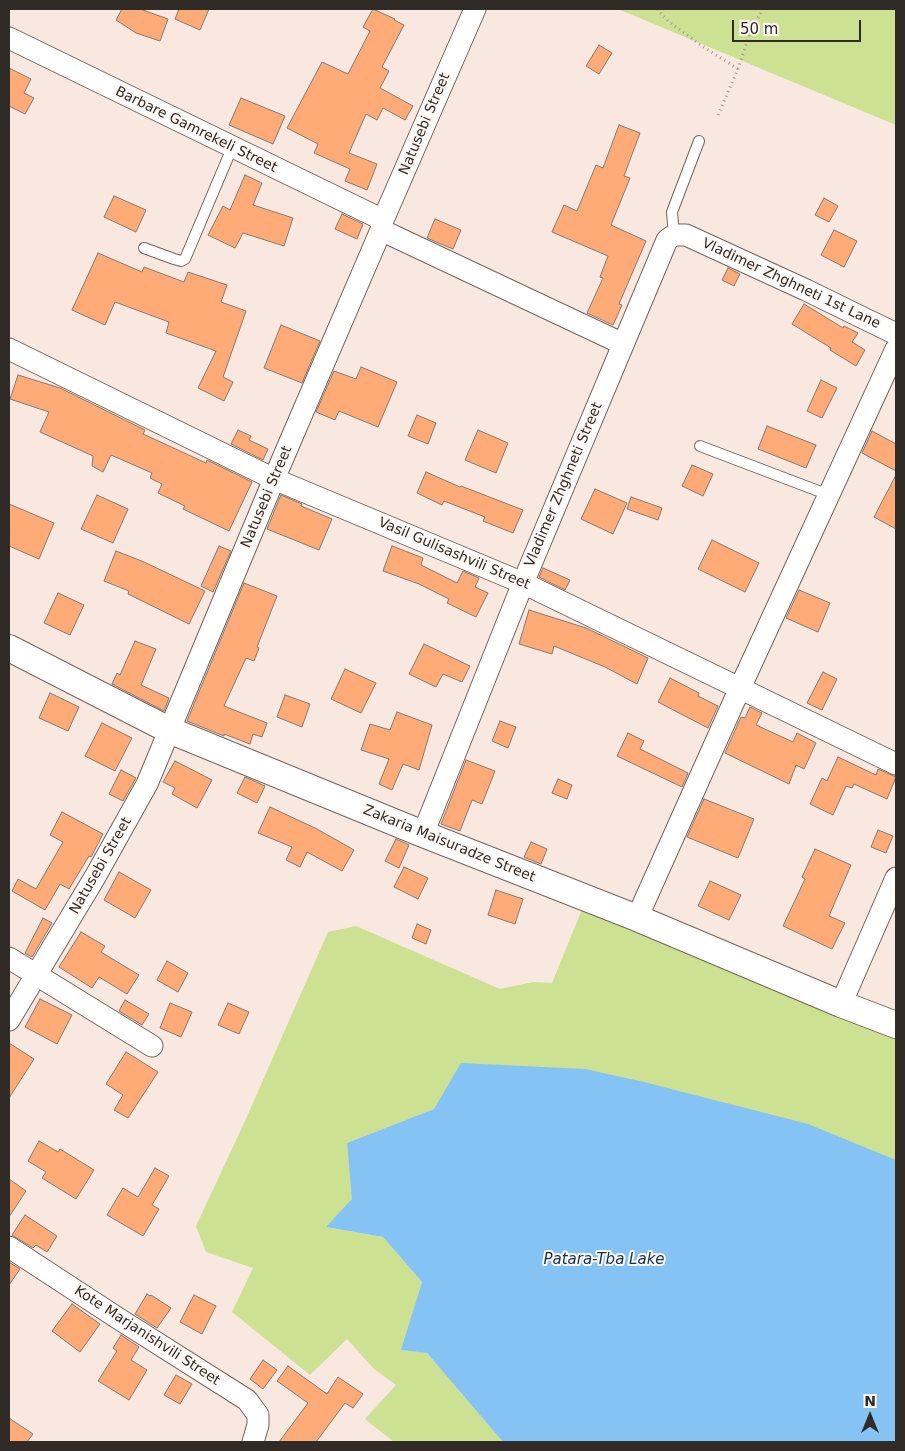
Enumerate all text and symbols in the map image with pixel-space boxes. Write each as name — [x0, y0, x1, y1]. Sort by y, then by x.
scale bar — [735, 10, 864, 42]
text: 50 m — [740, 20, 778, 38]
street label: Natusebi Street — [396, 71, 454, 177]
street label: Barbare Gamrekeli Street — [112, 83, 280, 177]
street label: Vladimer Zhghneti 1st Lane — [699, 235, 883, 333]
street label: Vladimer Zhghneti Street — [522, 400, 606, 570]
street label: Natusebi Street — [238, 444, 296, 550]
street label: Vasil Gulisashvili Street — [376, 514, 532, 594]
street label: Zakaria Maisuradze Street — [360, 802, 538, 886]
street label: Natusebi Street — [66, 815, 136, 917]
water label: Patara-Tba Lake — [543, 1251, 665, 1269]
street label: Kote Marjanishvili Street — [71, 1283, 223, 1389]
north arrow — [845, 1391, 895, 1441]
text: N — [864, 1393, 876, 1409]

